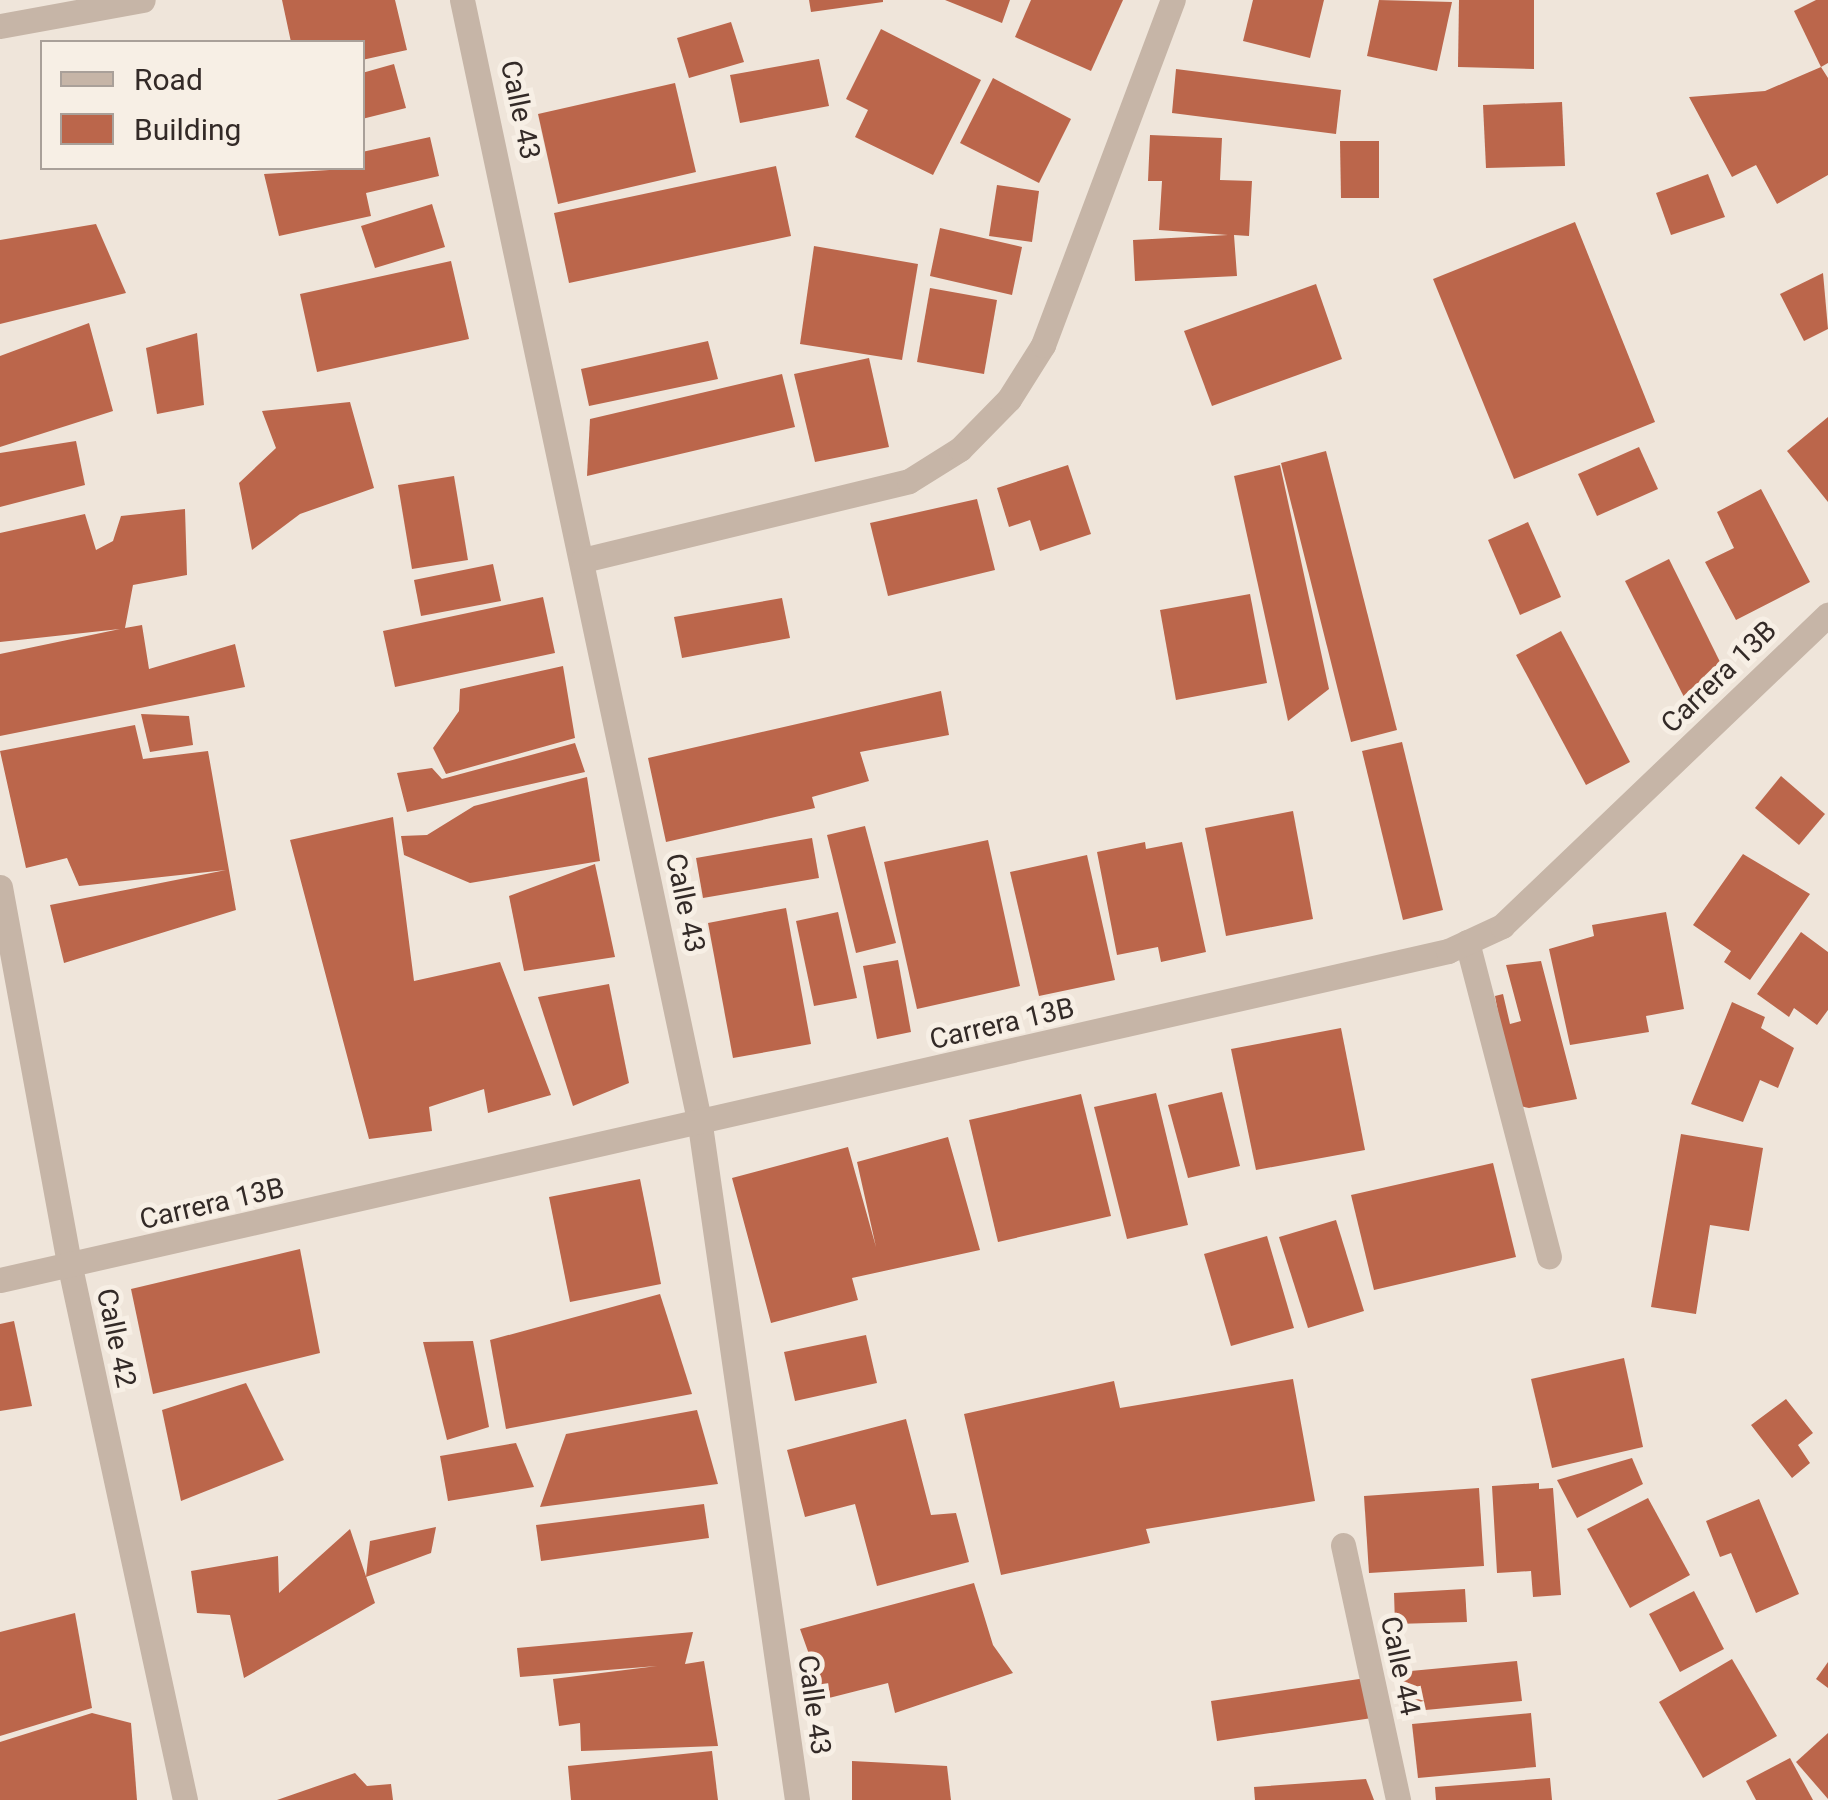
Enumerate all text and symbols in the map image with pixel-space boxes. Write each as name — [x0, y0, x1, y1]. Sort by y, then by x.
legend — [40, 40, 365, 170]
street label: Calle 43 — [493, 57, 547, 163]
text: Road — [134, 62, 203, 97]
text: Building — [134, 112, 241, 147]
street label: Carrera 13B — [1654, 614, 1784, 740]
street label: Calle 43 — [658, 850, 712, 956]
street label: Carrera 13B — [927, 991, 1077, 1057]
street label: Carrera 13B — [137, 1171, 287, 1237]
street label: Calle 42 — [89, 1285, 143, 1391]
street label: Calle 44 — [1373, 1613, 1427, 1719]
street label: Calle 43 — [790, 1653, 838, 1757]

